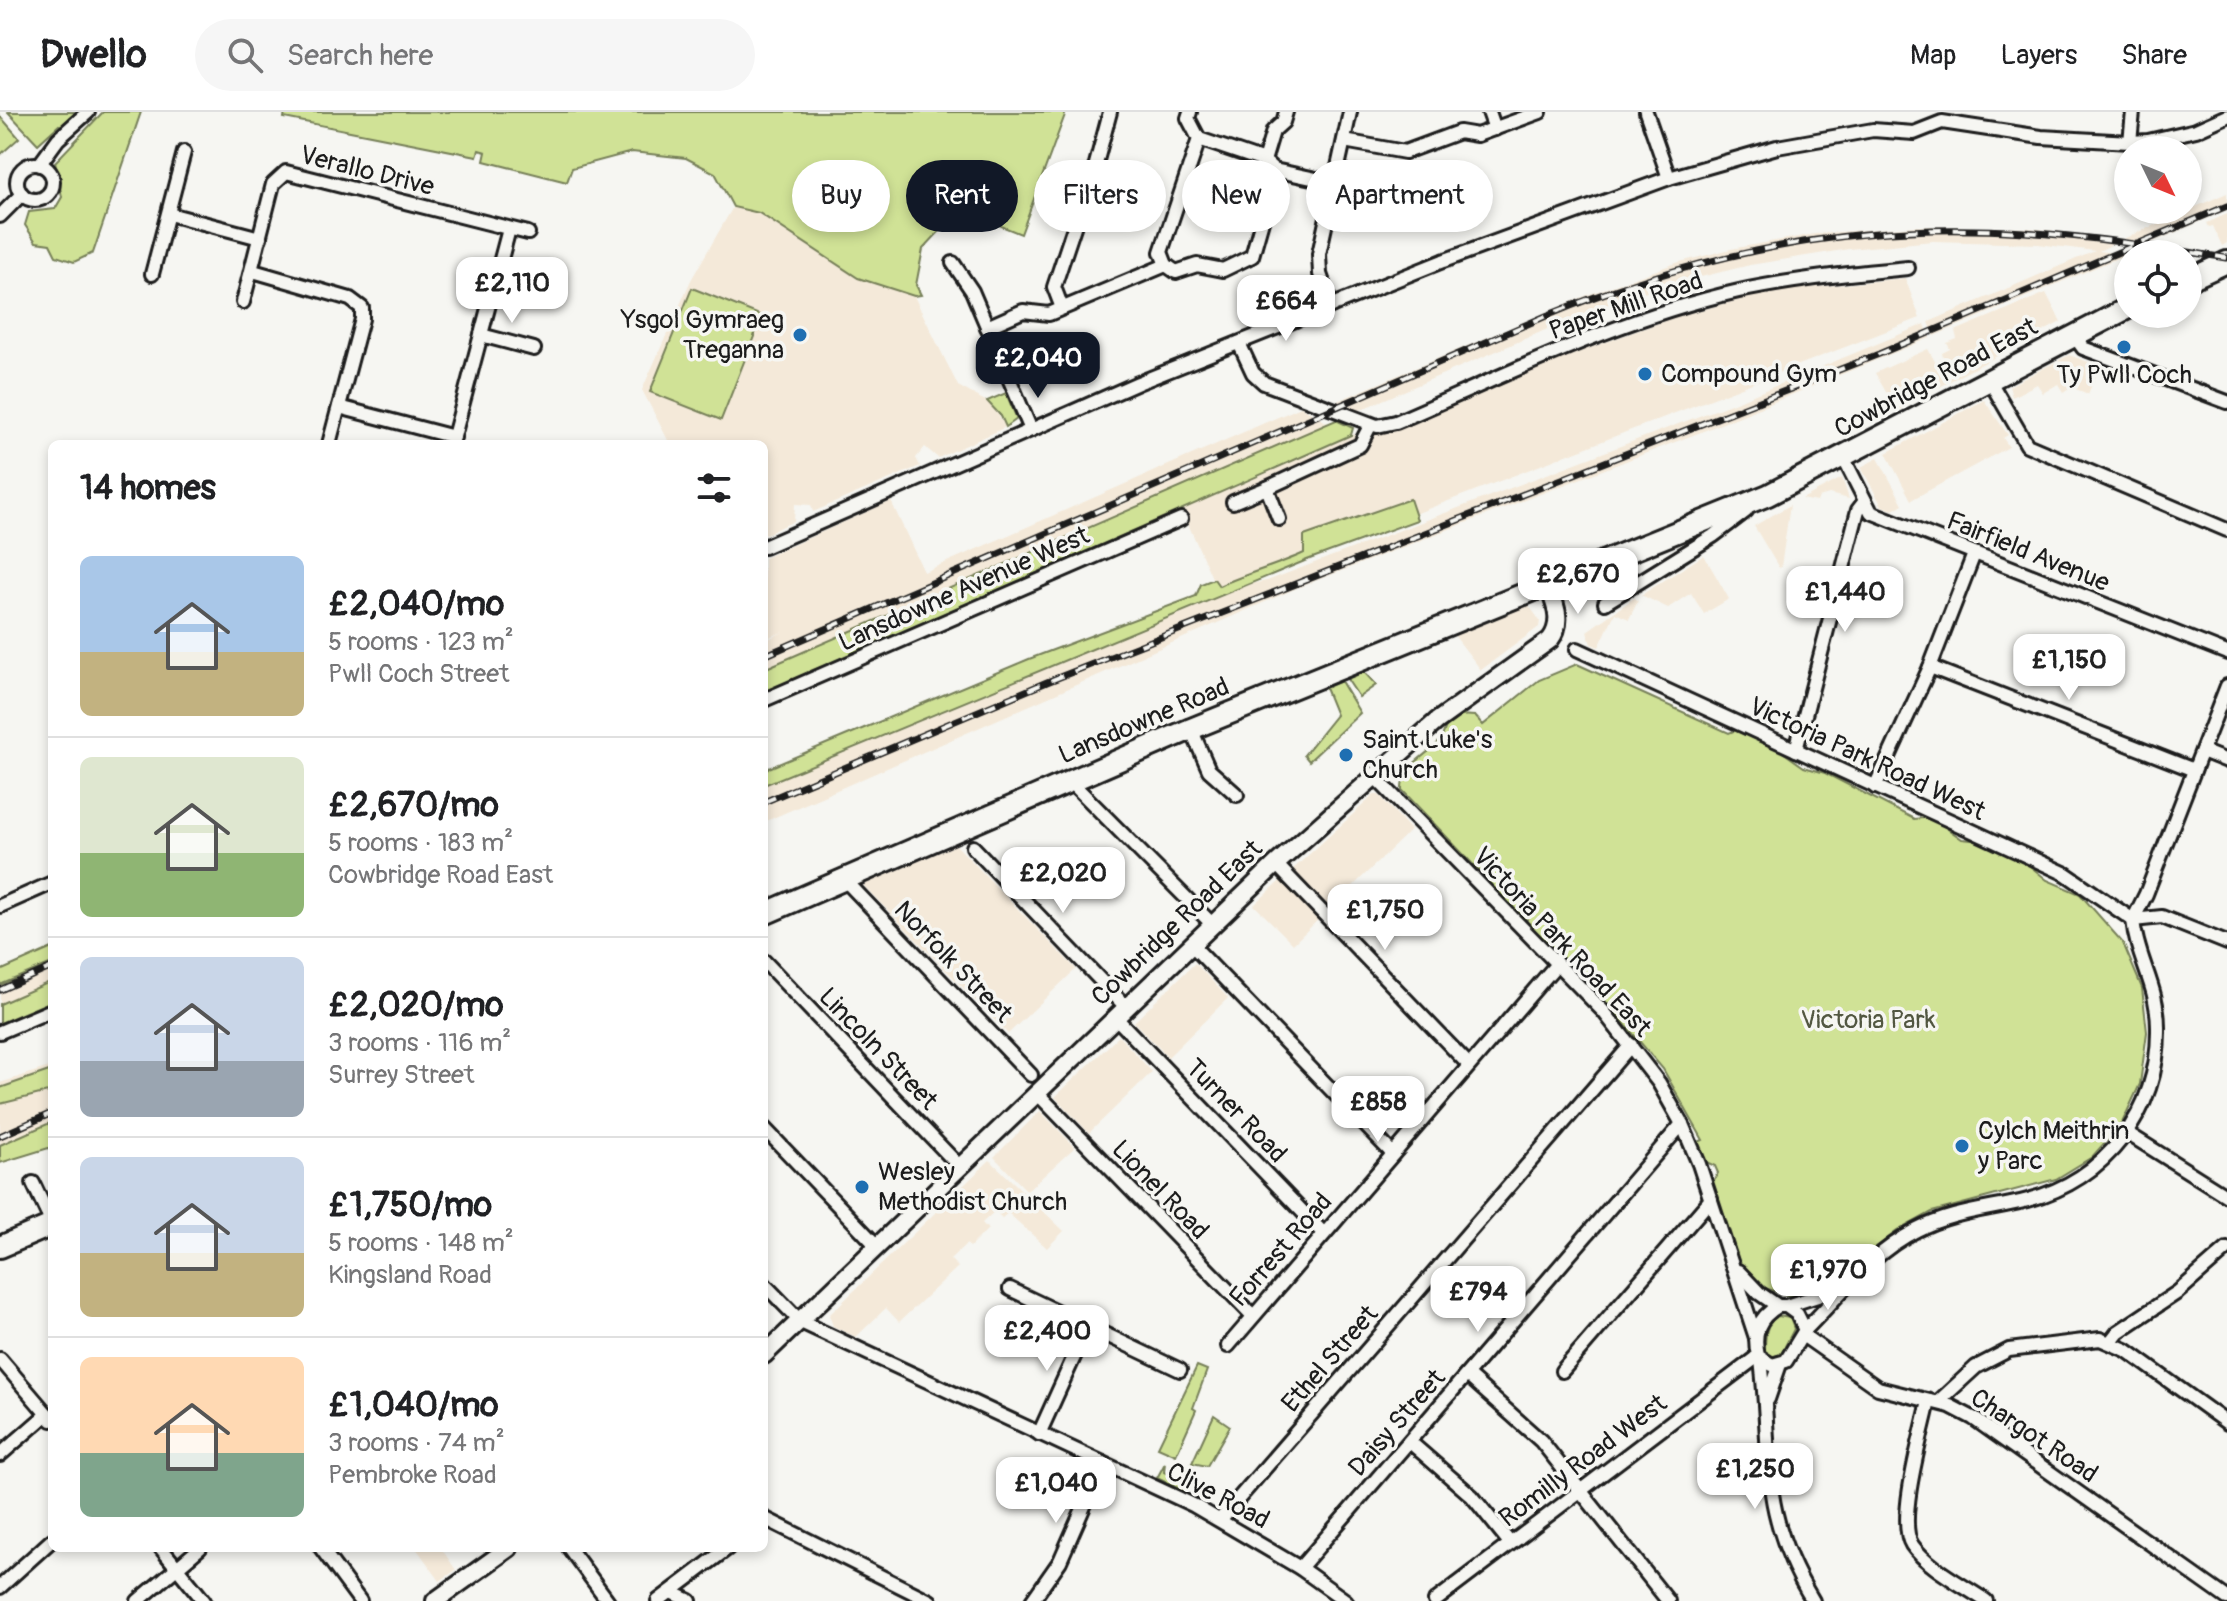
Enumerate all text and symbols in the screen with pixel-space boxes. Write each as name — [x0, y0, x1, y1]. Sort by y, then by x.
search box — [195, 19, 755, 91]
text: Dwello — [40, 31, 147, 79]
icon: search — [223, 33, 267, 77]
text: Search here — [287, 37, 433, 74]
text: Map — [1910, 38, 1956, 73]
text: Layers — [2000, 38, 2077, 73]
text: Share — [2121, 38, 2187, 73]
north arrow — [2114, 136, 2202, 224]
map controls — [2114, 136, 2202, 328]
street label: Verallo Drive — [297, 139, 438, 203]
chip: Buy — [792, 160, 890, 232]
chip: Rent — [906, 160, 1018, 232]
chip: Filters — [1034, 160, 1166, 232]
chip: New — [1182, 160, 1290, 232]
chip: Apartment — [1306, 160, 1493, 232]
button: locate — [2114, 240, 2202, 328]
pin: £2,110 — [447, 257, 577, 325]
street label: Paper Mill Road — [1545, 265, 1707, 347]
text: £2,110 — [474, 267, 550, 299]
pin: £664 — [1239, 275, 1333, 343]
text: £664 — [1255, 285, 1317, 317]
place label: Ysgol Gymraeg Treganna — [620, 304, 784, 366]
street label: Cowbridge Road East — [1829, 311, 2043, 445]
marker: Ysgol Gymraeg Treganna — [791, 326, 809, 344]
pin: £2,040 — [973, 332, 1103, 400]
marker: Ty Pwll Coch — [2115, 338, 2133, 356]
text: £2,040 — [994, 342, 1082, 374]
place label: Compound Gym — [1661, 358, 1837, 390]
place label: Ty Pwll Coch — [2056, 359, 2192, 391]
marker: Compound Gym — [1636, 365, 1654, 383]
icon: filters — [692, 466, 736, 510]
text: 14 homes — [80, 467, 216, 510]
street label: Fairfield Avenue — [1942, 505, 2114, 599]
street label: Lansdowne Avenue West — [834, 519, 1095, 659]
pin: £2,670 — [1513, 548, 1643, 616]
text: £2,670 — [1536, 558, 1620, 590]
pin: £1,440 — [1780, 566, 1910, 634]
text: £1,440 — [1804, 576, 1886, 608]
text: £2,040/mo — [328, 583, 504, 626]
icon: home — [144, 588, 240, 684]
text: 5 rooms · 123 m² — [328, 626, 514, 658]
pin: £1,150 — [2004, 634, 2134, 702]
text: £1,150 — [2031, 644, 2107, 676]
text: Pwll Coch Street — [328, 658, 509, 690]
street label: Lansdowne Road — [1054, 671, 1234, 771]
street label: Victoria Park Road West — [1744, 690, 1991, 828]
place label: Saint Luke's Church — [1362, 724, 1493, 786]
marker: Saint Luke's Church — [1337, 746, 1355, 764]
text: £2,670/mo — [328, 784, 499, 827]
icon: home — [144, 789, 240, 885]
text: 5 rooms · 183 m² — [328, 827, 513, 859]
street label: Cowbridge Road East — [1085, 833, 1270, 1013]
street label: Victoria Park Road East — [1466, 840, 1659, 1044]
pin: £2,020 — [998, 847, 1128, 915]
text: £2,020 — [1019, 857, 1107, 889]
text: Cowbridge Road East — [328, 859, 553, 891]
pin: £1,750 — [1320, 884, 1450, 952]
street label: Norfolk Street — [887, 894, 1019, 1030]
text: £1,750 — [1345, 894, 1425, 926]
street label: Lincoln Street — [812, 981, 945, 1117]
text: £2,020/mo — [328, 984, 504, 1027]
icon: home — [144, 989, 240, 1085]
park label: Victoria Park — [1800, 1004, 1936, 1036]
text: 3 rooms · 116 m² — [328, 1027, 511, 1059]
street label: Turner Road — [1179, 1052, 1293, 1170]
text: Surrey Street — [328, 1059, 474, 1091]
pin: £858 — [1331, 1076, 1425, 1144]
text: £858 — [1349, 1086, 1407, 1118]
place label: Cylch Meithrin y Parc — [1977, 1115, 2130, 1177]
street label: Lionel Road — [1105, 1133, 1215, 1247]
marker: Cylch Meithrin y Parc — [1953, 1137, 1971, 1155]
place label: Wesley Methodist Church — [878, 1156, 1067, 1218]
marker: Wesley Methodist Church — [853, 1178, 871, 1196]
text: £1,750/mo — [328, 1184, 492, 1227]
street label: Forrest Road — [1223, 1186, 1339, 1314]
icon: home — [144, 1189, 240, 1285]
text: 5 rooms · 148 m² — [328, 1227, 514, 1259]
pin: £1,970 — [1763, 1244, 1893, 1312]
text: £1,970 — [1789, 1254, 1867, 1286]
text: Kingsland Road — [328, 1259, 492, 1291]
pin: £794 — [1431, 1266, 1525, 1334]
text: £794 — [1449, 1276, 1507, 1308]
street label: Ethel Street — [1275, 1299, 1386, 1419]
pin: £2,400 — [982, 1305, 1112, 1373]
text: £2,400 — [1003, 1315, 1091, 1347]
street label: Daisy Street — [1342, 1362, 1453, 1483]
street label: Chargot Road — [1964, 1382, 2104, 1490]
text: £1,040/mo — [328, 1384, 499, 1427]
street label: Romilly Road West — [1493, 1387, 1674, 1534]
icon: home — [144, 1389, 240, 1485]
text: 3 rooms · 74 m² — [328, 1427, 505, 1459]
pin: £1,250 — [1690, 1443, 1820, 1511]
text: £1,250 — [1715, 1453, 1795, 1485]
street label: Clive Road — [1161, 1456, 1275, 1536]
pin: £1,040 — [991, 1457, 1121, 1525]
text: Pembroke Road — [328, 1459, 497, 1491]
text: £1,040 — [1014, 1467, 1098, 1499]

